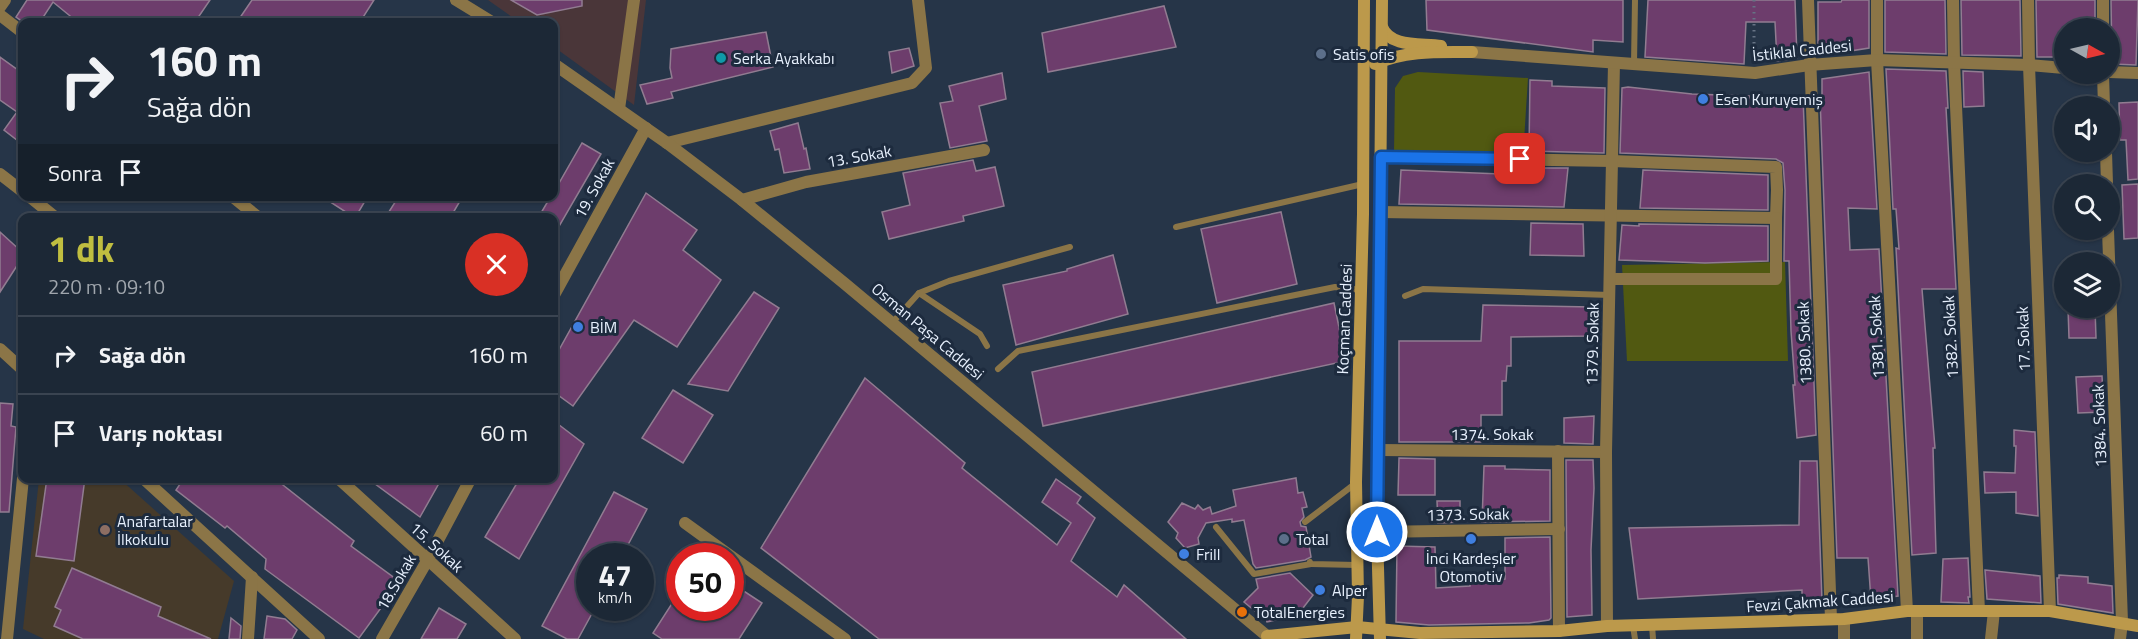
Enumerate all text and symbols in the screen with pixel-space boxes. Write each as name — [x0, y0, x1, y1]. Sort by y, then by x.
north arrow — [2054, 18, 2120, 84]
map controls — [2054, 18, 2120, 318]
text: 160 m — [147, 28, 262, 92]
street label: İstiklal Caddesi — [1751, 33, 1853, 67]
icon: right — [48, 42, 126, 120]
place label: Satis ofis — [1333, 42, 1394, 66]
place label: Serka Ayakkabı — [733, 46, 835, 70]
marker: Satis ofis — [1314, 47, 1328, 61]
marker: Serka Ayakkabı — [714, 51, 728, 65]
text: Sağa dön — [147, 86, 252, 127]
place label: Esen Kuruyemiş — [1715, 87, 1823, 111]
marker: Esen Kuruyemiş — [1696, 92, 1710, 106]
button: sound — [2054, 96, 2120, 162]
pin — [1494, 133, 1545, 184]
street label: 13. Sokak — [825, 138, 894, 173]
icon: arrive — [1503, 142, 1536, 175]
street label: 19. Sokak — [568, 153, 620, 222]
text: Sonra — [48, 156, 102, 190]
icon: arrive — [114, 156, 147, 189]
button: search — [2054, 174, 2120, 240]
text: 1 dk — [48, 221, 114, 276]
button: close — [465, 233, 528, 296]
button: layers — [2054, 252, 2120, 318]
street label: Koçman Caddesi — [1330, 263, 1358, 375]
text: 220 m · 09:10 — [48, 271, 165, 302]
street label: Osman Paşa Caddesi — [866, 277, 990, 385]
street label: 1381. Sokak — [1862, 294, 1890, 379]
street label: 1382. Sokak — [1936, 294, 1964, 379]
street label: 1380. Sokak — [1791, 301, 1817, 385]
street label: 1379. Sokak — [1579, 302, 1605, 386]
street label: 17. Sokak — [2010, 306, 2036, 372]
place label: BİM — [590, 315, 617, 339]
marker: BİM — [571, 320, 585, 334]
text: Sağa dön — [99, 338, 186, 372]
text: 160 m — [468, 338, 528, 372]
icon: right — [48, 339, 81, 372]
street label: 1384. Sokak — [2086, 384, 2112, 468]
text: Varış noktası — [99, 416, 223, 450]
text: 60 m — [480, 416, 528, 450]
icon: arrive — [48, 417, 81, 450]
street label: 1374. Sokak — [1450, 422, 1534, 446]
position arrow — [1345, 500, 1409, 564]
street label: 1373. Sokak — [1426, 501, 1510, 527]
place label: Anafartalar İlkokulu — [117, 509, 193, 551]
street label: 15. Sokak — [405, 516, 470, 578]
marker: Anafartalar İlkokulu — [98, 523, 112, 537]
place label: Total — [1296, 527, 1329, 551]
marker: Total — [1277, 532, 1291, 546]
marker: İnci Kardeşler Otomotiv — [1464, 532, 1478, 546]
place label: Frill — [1196, 542, 1221, 566]
speed limit sign: 50 — [666, 543, 744, 621]
place label: İnci Kardeşler Otomotiv — [1426, 546, 1517, 588]
marker: Frill — [1177, 547, 1191, 561]
street label: 18.Sokak — [370, 549, 422, 615]
text: 47 — [598, 552, 632, 598]
place label: Alper — [1332, 578, 1368, 602]
marker: Alper — [1313, 583, 1327, 597]
street label: Fevzi Çakmak Caddesi — [1745, 584, 1895, 618]
text: km/h — [598, 586, 632, 609]
place label: TotalEnergies — [1254, 600, 1345, 624]
marker: TotalEnergies — [1235, 605, 1249, 619]

